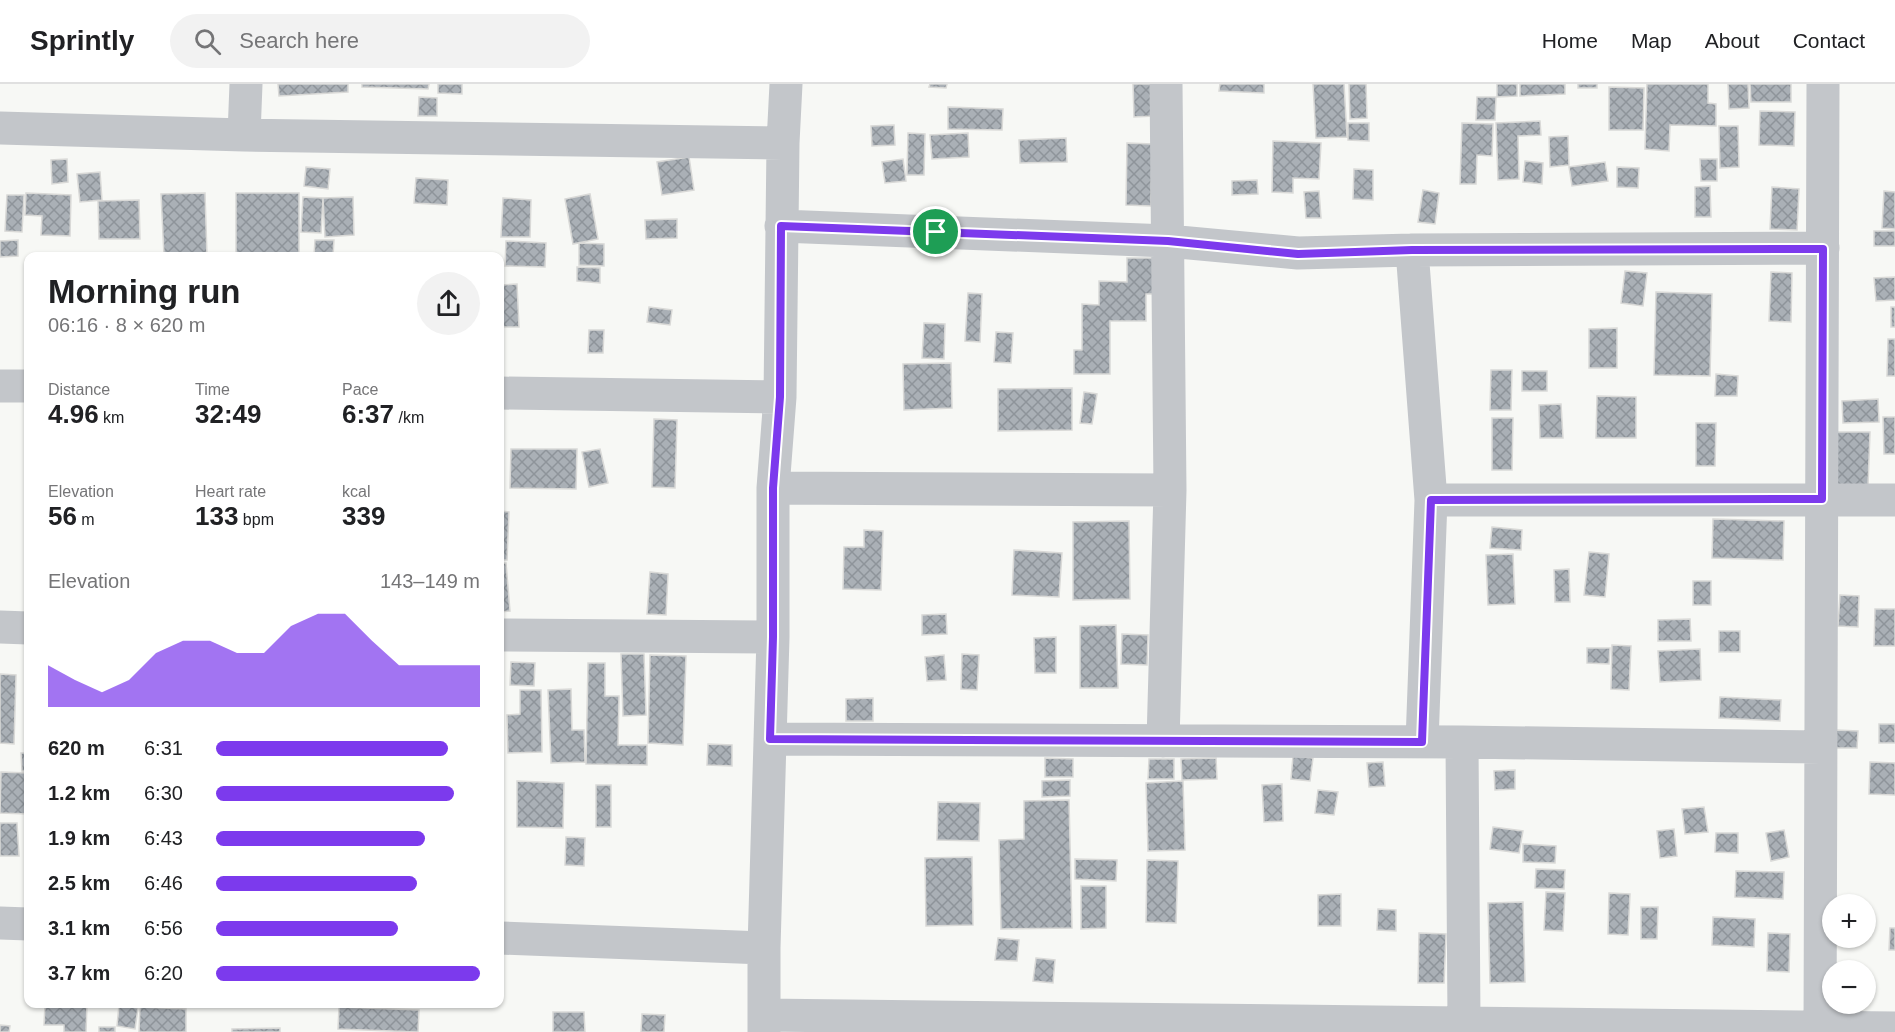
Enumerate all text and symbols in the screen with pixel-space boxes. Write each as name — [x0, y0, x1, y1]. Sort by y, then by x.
search box — [170, 14, 590, 68]
text: Sprintly — [30, 25, 134, 56]
icon: search — [191, 25, 224, 58]
text: Search here — [239, 28, 359, 53]
text: Home — [1542, 29, 1598, 52]
text: Map — [1631, 29, 1672, 52]
text: About — [1705, 29, 1760, 52]
text: Contact — [1793, 29, 1865, 52]
pin — [910, 206, 961, 257]
icon: arrive — [919, 215, 952, 248]
button: share — [417, 272, 480, 335]
text: Morning run — [48, 273, 240, 310]
text: 06:16 · 8 × 620 m — [48, 314, 205, 336]
text: Distance — [48, 381, 110, 398]
text: Time — [195, 381, 230, 398]
text: Pace — [342, 381, 378, 398]
text: 4.96 — [48, 399, 99, 429]
text: 32:49 — [195, 399, 262, 429]
text: 6:37 — [342, 399, 394, 429]
text: km — [99, 409, 124, 426]
text: /km — [394, 409, 424, 426]
text: Elevation — [48, 483, 114, 500]
text: Heart rate — [195, 483, 266, 500]
text: kcal — [342, 483, 370, 500]
text: 56 — [48, 501, 77, 531]
text: 133 — [195, 501, 238, 531]
text: 339 — [342, 501, 385, 531]
text: m — [77, 511, 95, 528]
text: bpm — [238, 511, 274, 528]
text: Elevation — [48, 570, 130, 592]
text: 143–149 m — [380, 570, 480, 592]
text: 620 m — [48, 737, 105, 759]
text: 6:31 — [144, 737, 183, 759]
text: 1.2 km — [48, 782, 110, 804]
text: 6:30 — [144, 782, 183, 804]
text: 1.9 km — [48, 827, 110, 849]
text: 6:43 — [144, 827, 183, 849]
text: 2.5 km — [48, 872, 110, 894]
text: 6:46 — [144, 872, 183, 894]
map controls — [1822, 894, 1876, 1014]
button: + — [1822, 894, 1876, 948]
text: 3.1 km — [48, 917, 110, 939]
text: 6:56 — [144, 917, 183, 939]
button: − — [1822, 960, 1876, 1014]
text: 3.7 km — [48, 962, 110, 984]
text: 6:20 — [144, 962, 183, 984]

